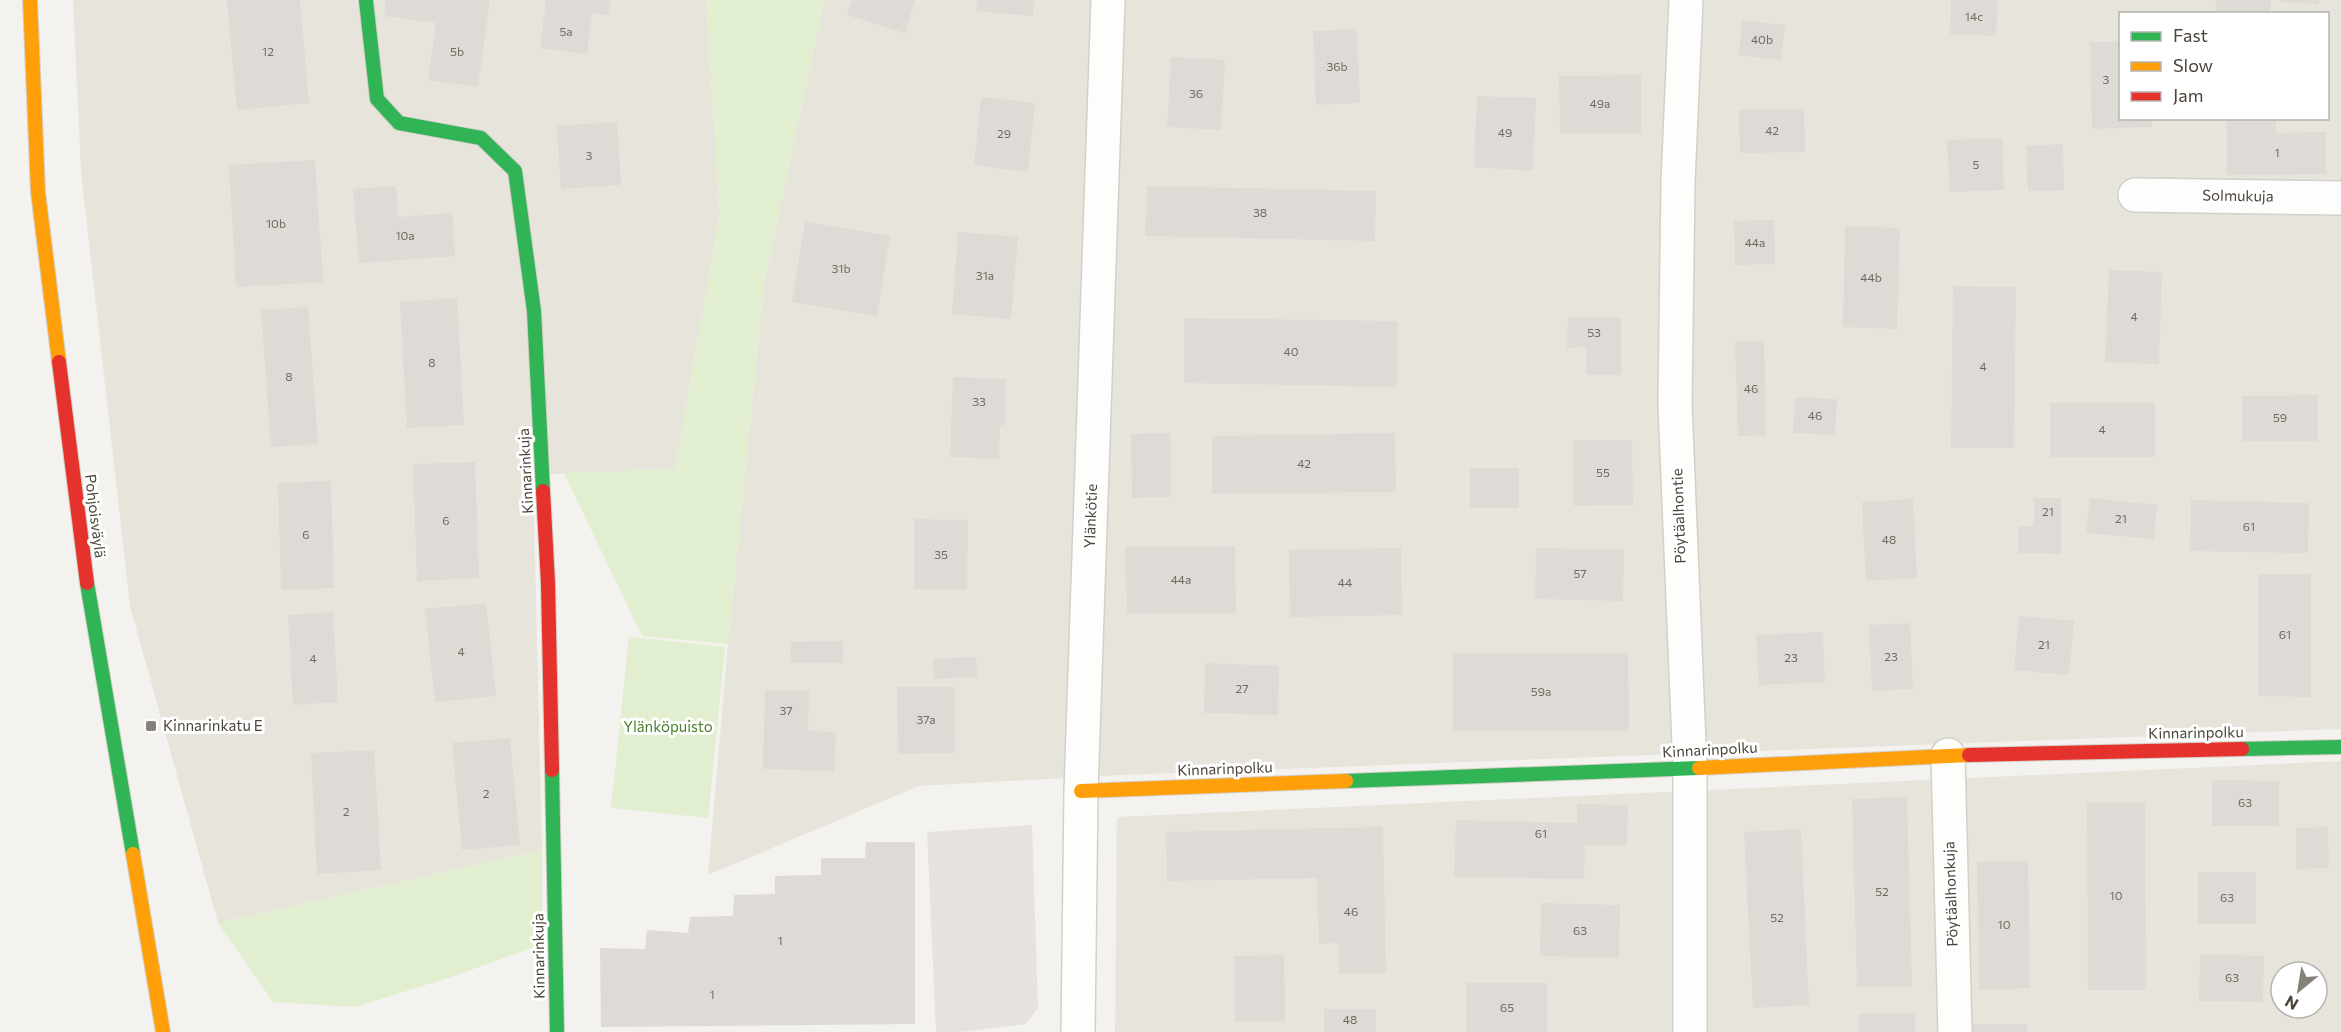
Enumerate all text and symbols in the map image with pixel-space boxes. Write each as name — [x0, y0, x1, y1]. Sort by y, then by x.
house number: 14c — [1965, 9, 1983, 23]
legend — [2119, 12, 2329, 120]
house number: 5a — [559, 24, 573, 38]
text: Fast — [2173, 24, 2208, 46]
house number: 40b — [1751, 32, 1773, 46]
house number: 12 — [262, 44, 274, 58]
house number: 5b — [450, 44, 464, 58]
text: Slow — [2173, 54, 2213, 76]
house number: 36b — [1326, 59, 1348, 73]
house number: 3 — [2103, 72, 2110, 86]
text: Jam — [2173, 84, 2203, 106]
house number: 36 — [1189, 86, 1203, 100]
house number: 49a — [1590, 96, 1610, 110]
house number: 42 — [1765, 123, 1779, 137]
house number: 49 — [1498, 125, 1512, 139]
house number: 29 — [997, 126, 1011, 140]
house number: 1 — [2274, 145, 2280, 159]
house number: 3 — [586, 148, 593, 162]
house number: 5 — [1973, 157, 1980, 171]
street label: Solmukuja — [2202, 185, 2274, 205]
house number: 38 — [1253, 205, 1267, 219]
house number: 10b — [266, 216, 286, 230]
house number: 10a — [395, 228, 415, 242]
house number: 44a — [1745, 235, 1765, 249]
house number: 31b — [831, 261, 851, 275]
house number: 31a — [976, 268, 994, 282]
house number: 44b — [1860, 270, 1882, 284]
house number: 4 — [2130, 309, 2138, 323]
house number: 53 — [1587, 325, 1601, 339]
house number: 40 — [1283, 344, 1299, 358]
house number: 8 — [428, 355, 436, 369]
house number: 4 — [1979, 359, 1987, 373]
house number: 8 — [285, 369, 293, 383]
house number: 46 — [1744, 381, 1758, 395]
house number: 33 — [972, 394, 986, 408]
house number: 46 — [1808, 408, 1822, 422]
house number: 59 — [2273, 410, 2287, 424]
house number: 4 — [2098, 422, 2106, 436]
street label: Kinnarinkuja — [514, 428, 536, 514]
house number: 42 — [1297, 456, 1311, 470]
house number: 55 — [1596, 465, 1610, 479]
street label: Pöytäalhontie — [1667, 468, 1689, 564]
street label: Pohjoisväylä — [82, 473, 110, 559]
street label: Ylänkötie — [1080, 483, 1100, 549]
house number: 21 — [2042, 504, 2054, 518]
house number: 21 — [2115, 511, 2127, 525]
house number: 6 — [442, 513, 450, 527]
house number: 61 — [2243, 519, 2255, 533]
house number: 6 — [302, 527, 310, 541]
house number: 48 — [1882, 532, 1896, 546]
house number: 35 — [934, 547, 948, 561]
house number: 57 — [1573, 566, 1587, 580]
house number: 44a — [1171, 572, 1191, 586]
house number: 44 — [1338, 575, 1352, 589]
house number: 61 — [2279, 627, 2291, 641]
house number: 21 — [2038, 637, 2050, 651]
house number: 4 — [457, 644, 465, 658]
house number: 23 — [1884, 649, 1898, 663]
house number: 23 — [1784, 650, 1798, 664]
house number: 4 — [309, 651, 317, 665]
house number: 27 — [1236, 681, 1248, 695]
house number: 59a — [1531, 684, 1551, 698]
house number: 37 — [779, 703, 793, 717]
house number: 37a — [916, 712, 936, 726]
place label: Kinnarinkatu E — [163, 716, 263, 734]
park label: Ylänköpuisto — [623, 717, 713, 735]
marker: Kinnarinkatu E — [144, 719, 158, 733]
street label: Kinnarinpolku — [2148, 722, 2244, 742]
street label: Kinnarinpolku — [1662, 738, 1758, 760]
street label: Kinnarinpolku — [1177, 757, 1273, 779]
house number: 2 — [483, 786, 490, 800]
house number: 63 — [2238, 795, 2252, 809]
house number: 2 — [343, 804, 350, 818]
house number: 61 — [1535, 826, 1547, 840]
street label: Pöytäalhonkuja — [1939, 841, 1961, 947]
house number: 52 — [1875, 884, 1889, 898]
house number: 10 — [2110, 888, 2123, 902]
house number: 63 — [2220, 890, 2234, 904]
house number: 46 — [1344, 904, 1358, 918]
house number: 52 — [1770, 910, 1784, 924]
street label: Kinnarinkuja — [528, 913, 548, 999]
house number: 10 — [1998, 917, 2011, 931]
house number: 63 — [1573, 923, 1587, 937]
house number: 1 — [777, 933, 783, 947]
north arrow — [2269, 960, 2329, 1020]
house number: 63 — [2225, 970, 2239, 984]
house number: 1 — [709, 987, 715, 1001]
text: N — [2281, 992, 2301, 1015]
house number: 65 — [1500, 1000, 1514, 1014]
house number: 48 — [1343, 1012, 1357, 1026]

